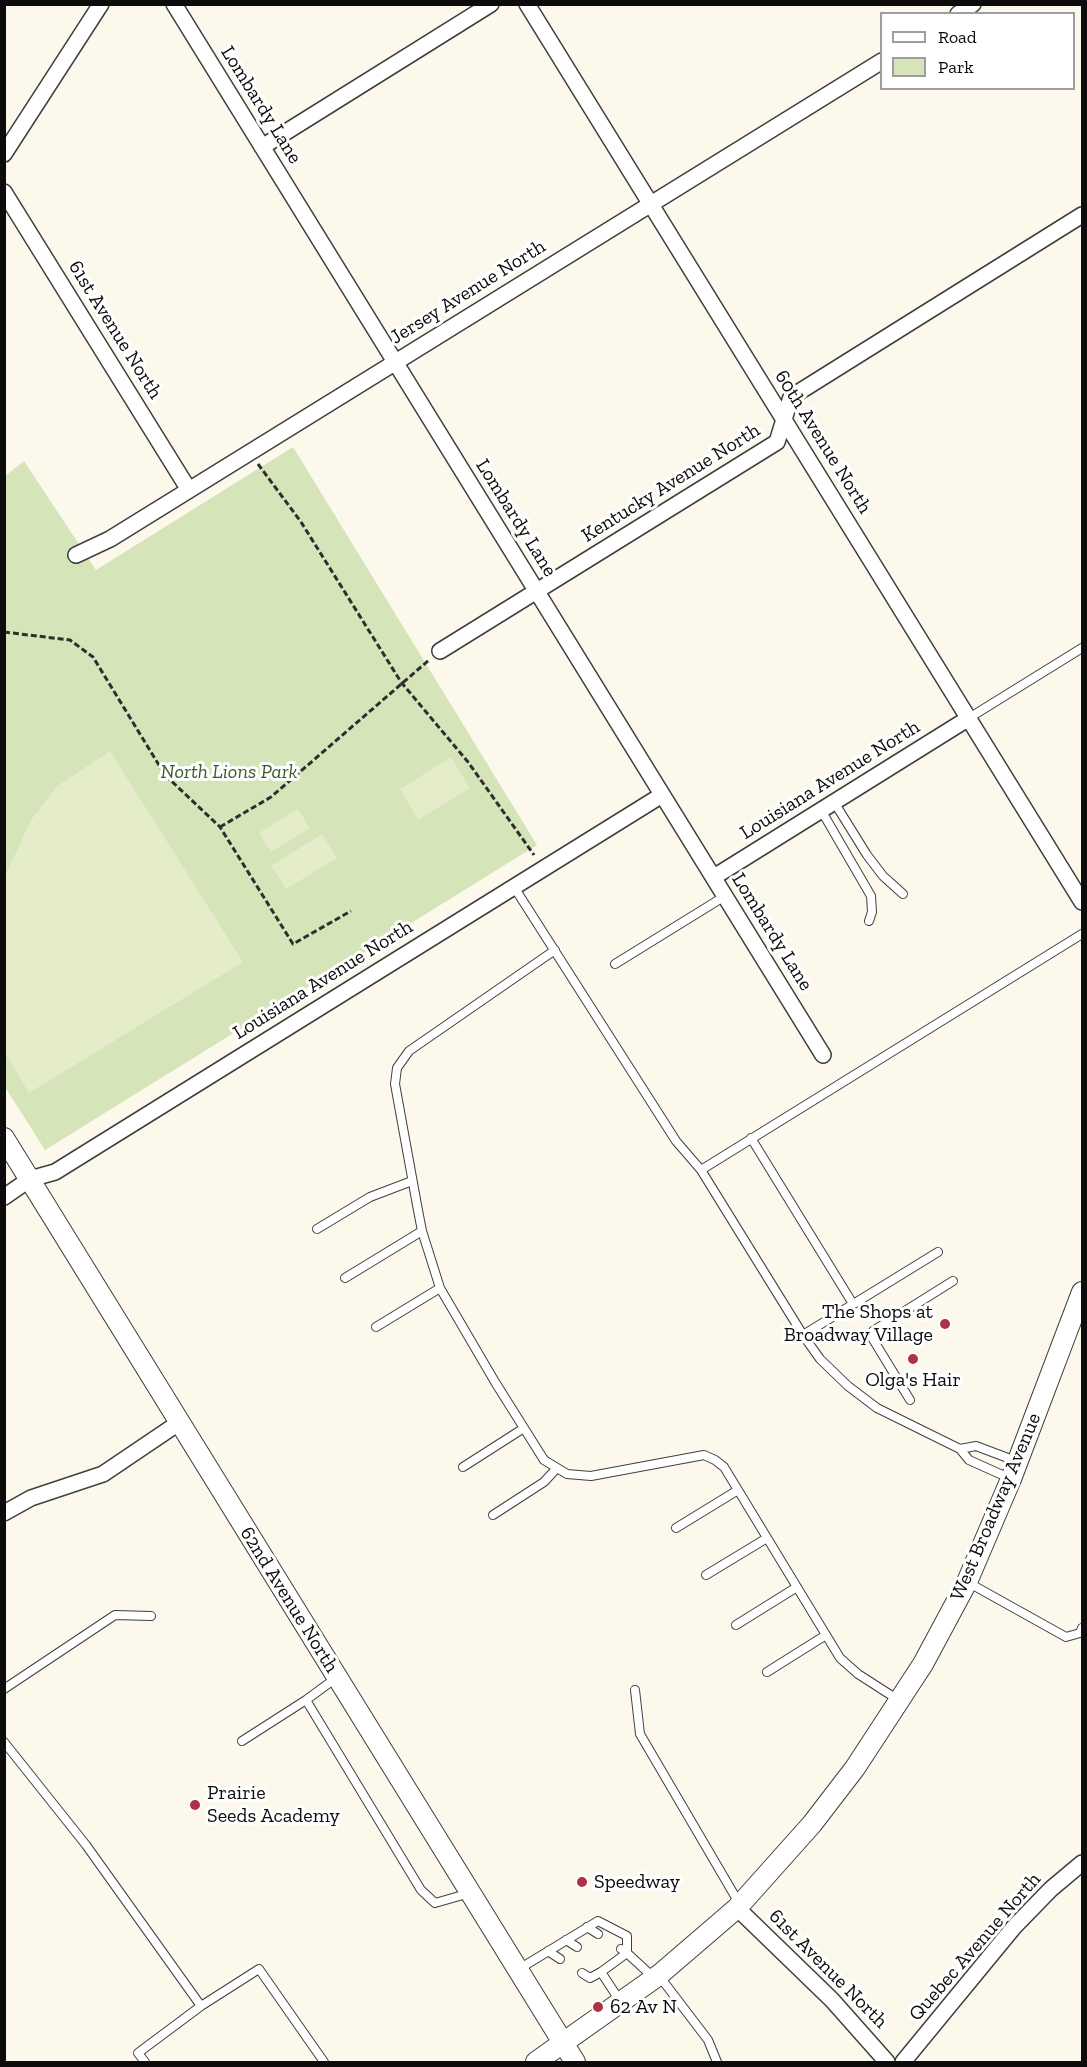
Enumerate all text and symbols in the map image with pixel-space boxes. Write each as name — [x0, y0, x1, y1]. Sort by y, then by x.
legend — [880, 12, 1075, 90]
text: Road — [938, 26, 977, 48]
street label: Lombardy Lane — [215, 42, 307, 168]
text: Park — [938, 56, 974, 78]
street label: Jersey Avenue North — [386, 235, 550, 349]
street label: 61st Avenue North — [63, 256, 167, 404]
street label: 60th Avenue North — [769, 366, 877, 518]
street label: Kentucky Avenue North — [577, 418, 765, 548]
street label: Lombardy Lane — [470, 455, 562, 581]
street label: Louisiana Avenue North — [736, 715, 924, 845]
park label: North Lions Park — [161, 760, 297, 784]
street label: Lombardy Lane — [726, 869, 818, 995]
street label: Louisiana Avenue North — [229, 915, 417, 1045]
place label: The Shops at Broadway Village — [784, 1300, 933, 1347]
marker: The Shops at Broadway Village — [938, 1317, 952, 1331]
marker: Olga's Hair — [906, 1352, 920, 1366]
place label: Olga's Hair — [865, 1368, 961, 1392]
street label: West Broadway Avenue — [946, 1409, 1046, 1605]
street label: 62nd Avenue North — [234, 1523, 344, 1677]
place label: Prairie Seeds Academy — [207, 1781, 340, 1828]
marker: Prairie Seeds Academy — [188, 1798, 202, 1812]
street label: Quebec Avenue North — [904, 1868, 1046, 2026]
place label: Speedway — [594, 1870, 680, 1894]
marker: Speedway — [575, 1875, 589, 1889]
street label: 61st Avenue North — [763, 1904, 893, 2034]
place label: 62 Av N — [610, 1995, 677, 2019]
marker: 62 Av N — [591, 2000, 605, 2014]

